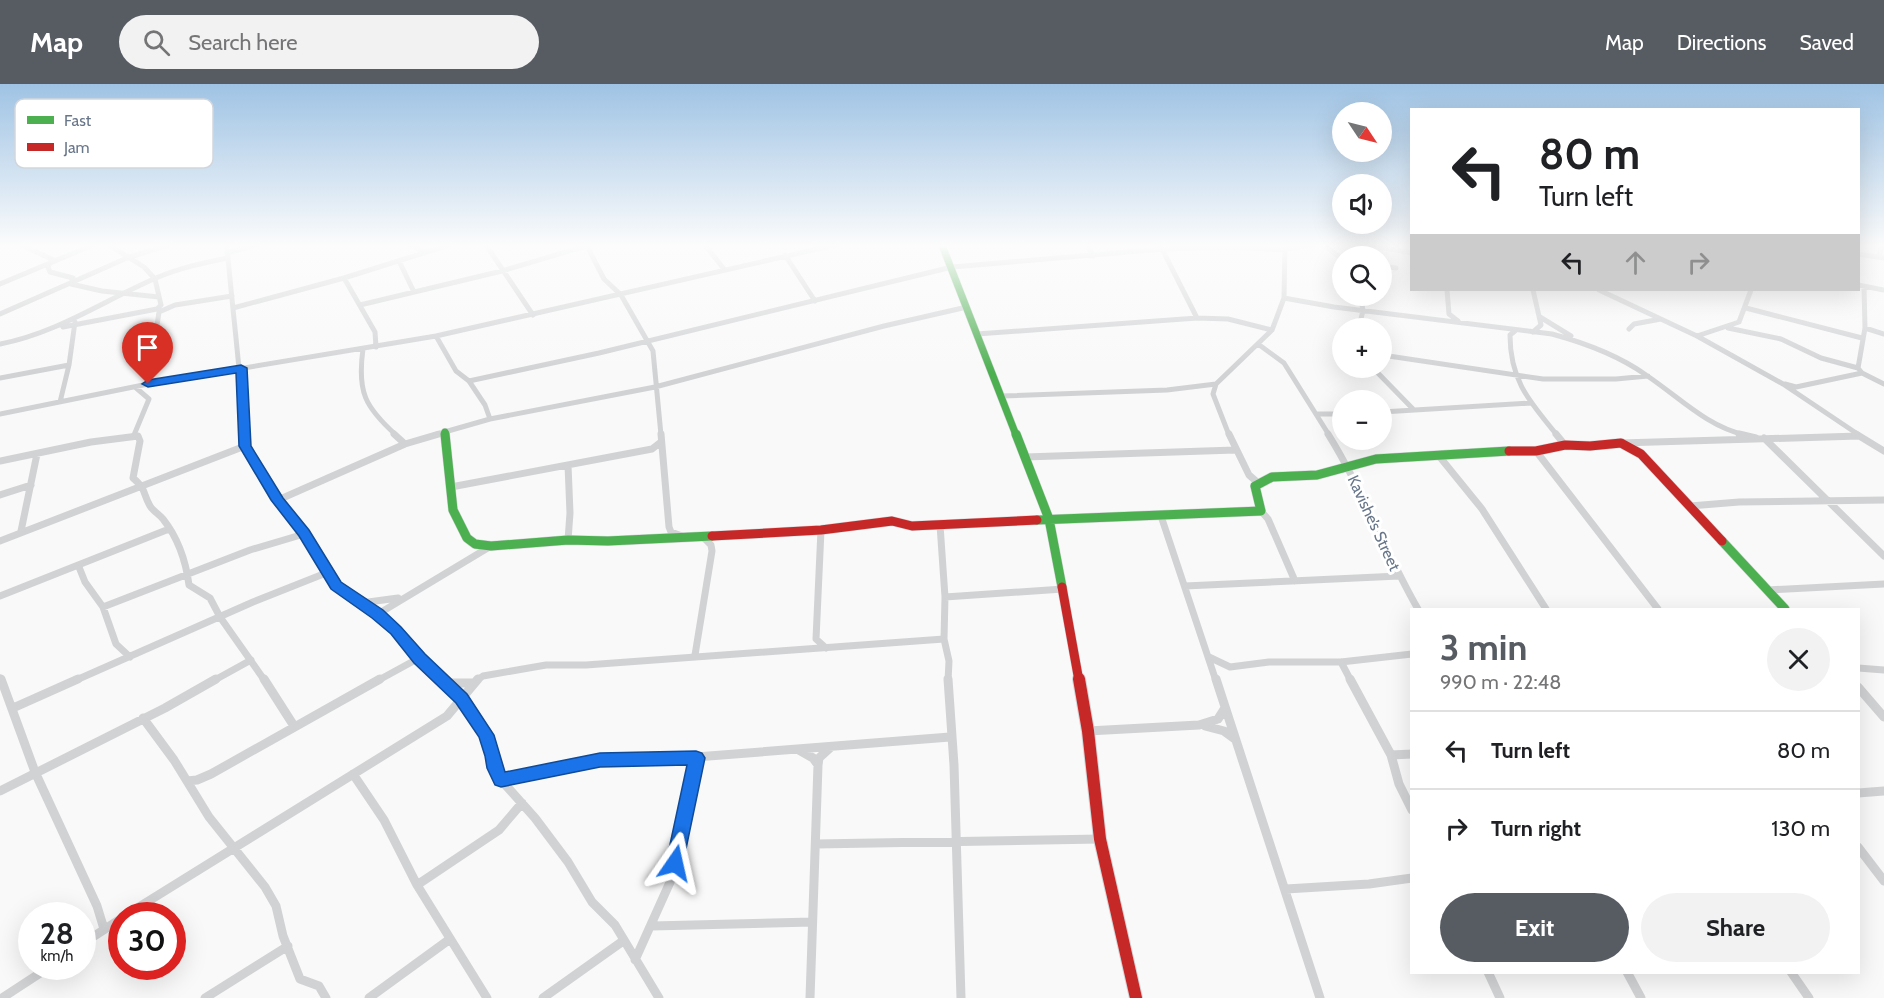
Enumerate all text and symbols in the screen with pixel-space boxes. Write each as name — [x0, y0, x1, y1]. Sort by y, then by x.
search box — [119, 15, 539, 69]
text: Map — [30, 25, 83, 59]
icon: search — [140, 26, 173, 59]
text: Search here — [188, 29, 297, 56]
text: Map — [1605, 30, 1644, 55]
text: Directions — [1677, 30, 1766, 55]
text: Saved — [1799, 30, 1854, 55]
legend — [15, 99, 213, 168]
north arrow — [1332, 102, 1392, 162]
map controls — [1332, 102, 1392, 450]
text: Fast — [64, 111, 92, 130]
text: 80 m — [1539, 128, 1640, 180]
icon: left — [1440, 132, 1518, 210]
text: Jam — [63, 138, 90, 157]
button: sound — [1332, 174, 1392, 234]
text: Turn left — [1539, 180, 1633, 213]
button: search — [1332, 246, 1392, 306]
icon: left — [1556, 246, 1589, 279]
icon: ahead — [1619, 246, 1652, 279]
icon: right — [1682, 246, 1715, 279]
button: + — [1332, 318, 1392, 378]
pin — [122, 322, 173, 384]
icon: arrive — [131, 331, 164, 364]
button: − — [1332, 390, 1392, 450]
street label: Kavishe’s Street — [1344, 472, 1405, 574]
text: 3 min — [1440, 625, 1527, 669]
button: close — [1767, 628, 1830, 691]
text: 990 m · 22:48 — [1440, 670, 1561, 694]
icon: left — [1440, 734, 1473, 767]
text: Turn left — [1491, 737, 1570, 764]
text: 80 m — [1777, 737, 1830, 764]
icon: right — [1440, 812, 1473, 845]
text: Turn right — [1491, 815, 1581, 842]
text: 130 m — [1771, 815, 1830, 842]
position arrow — [643, 831, 707, 895]
button: Exit — [1440, 893, 1629, 962]
button: Share — [1641, 893, 1830, 962]
speed limit sign: 30 — [108, 902, 186, 980]
text: 28 — [40, 915, 74, 952]
text: km/h — [41, 947, 73, 965]

